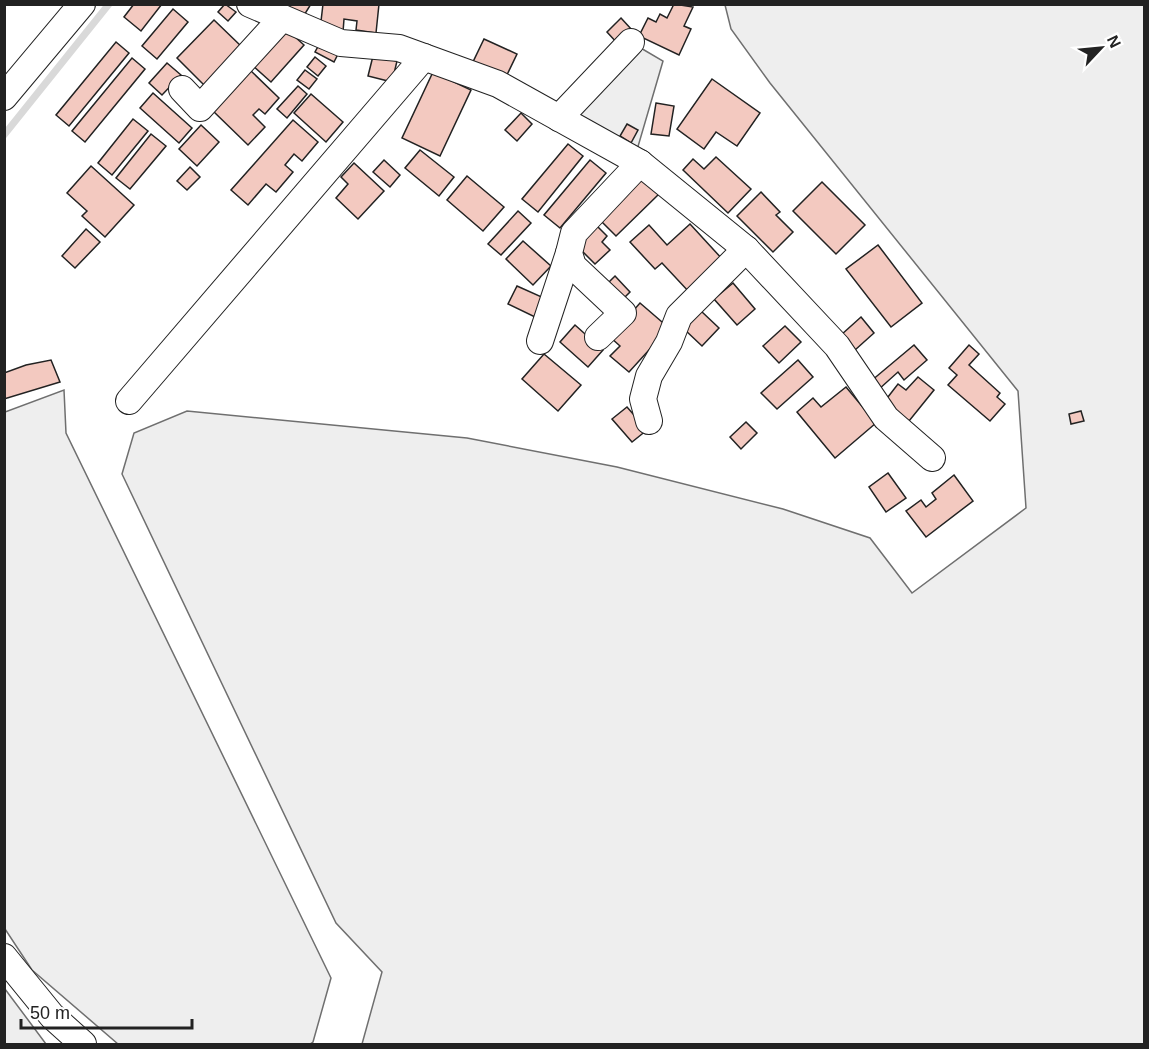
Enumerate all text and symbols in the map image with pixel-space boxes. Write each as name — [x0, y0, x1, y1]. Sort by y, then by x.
north arrow — [1071, 18, 1131, 78]
text: N — [1104, 33, 1124, 51]
scale bar — [21, 992, 192, 1030]
text: 50 m — [30, 1003, 70, 1023]

